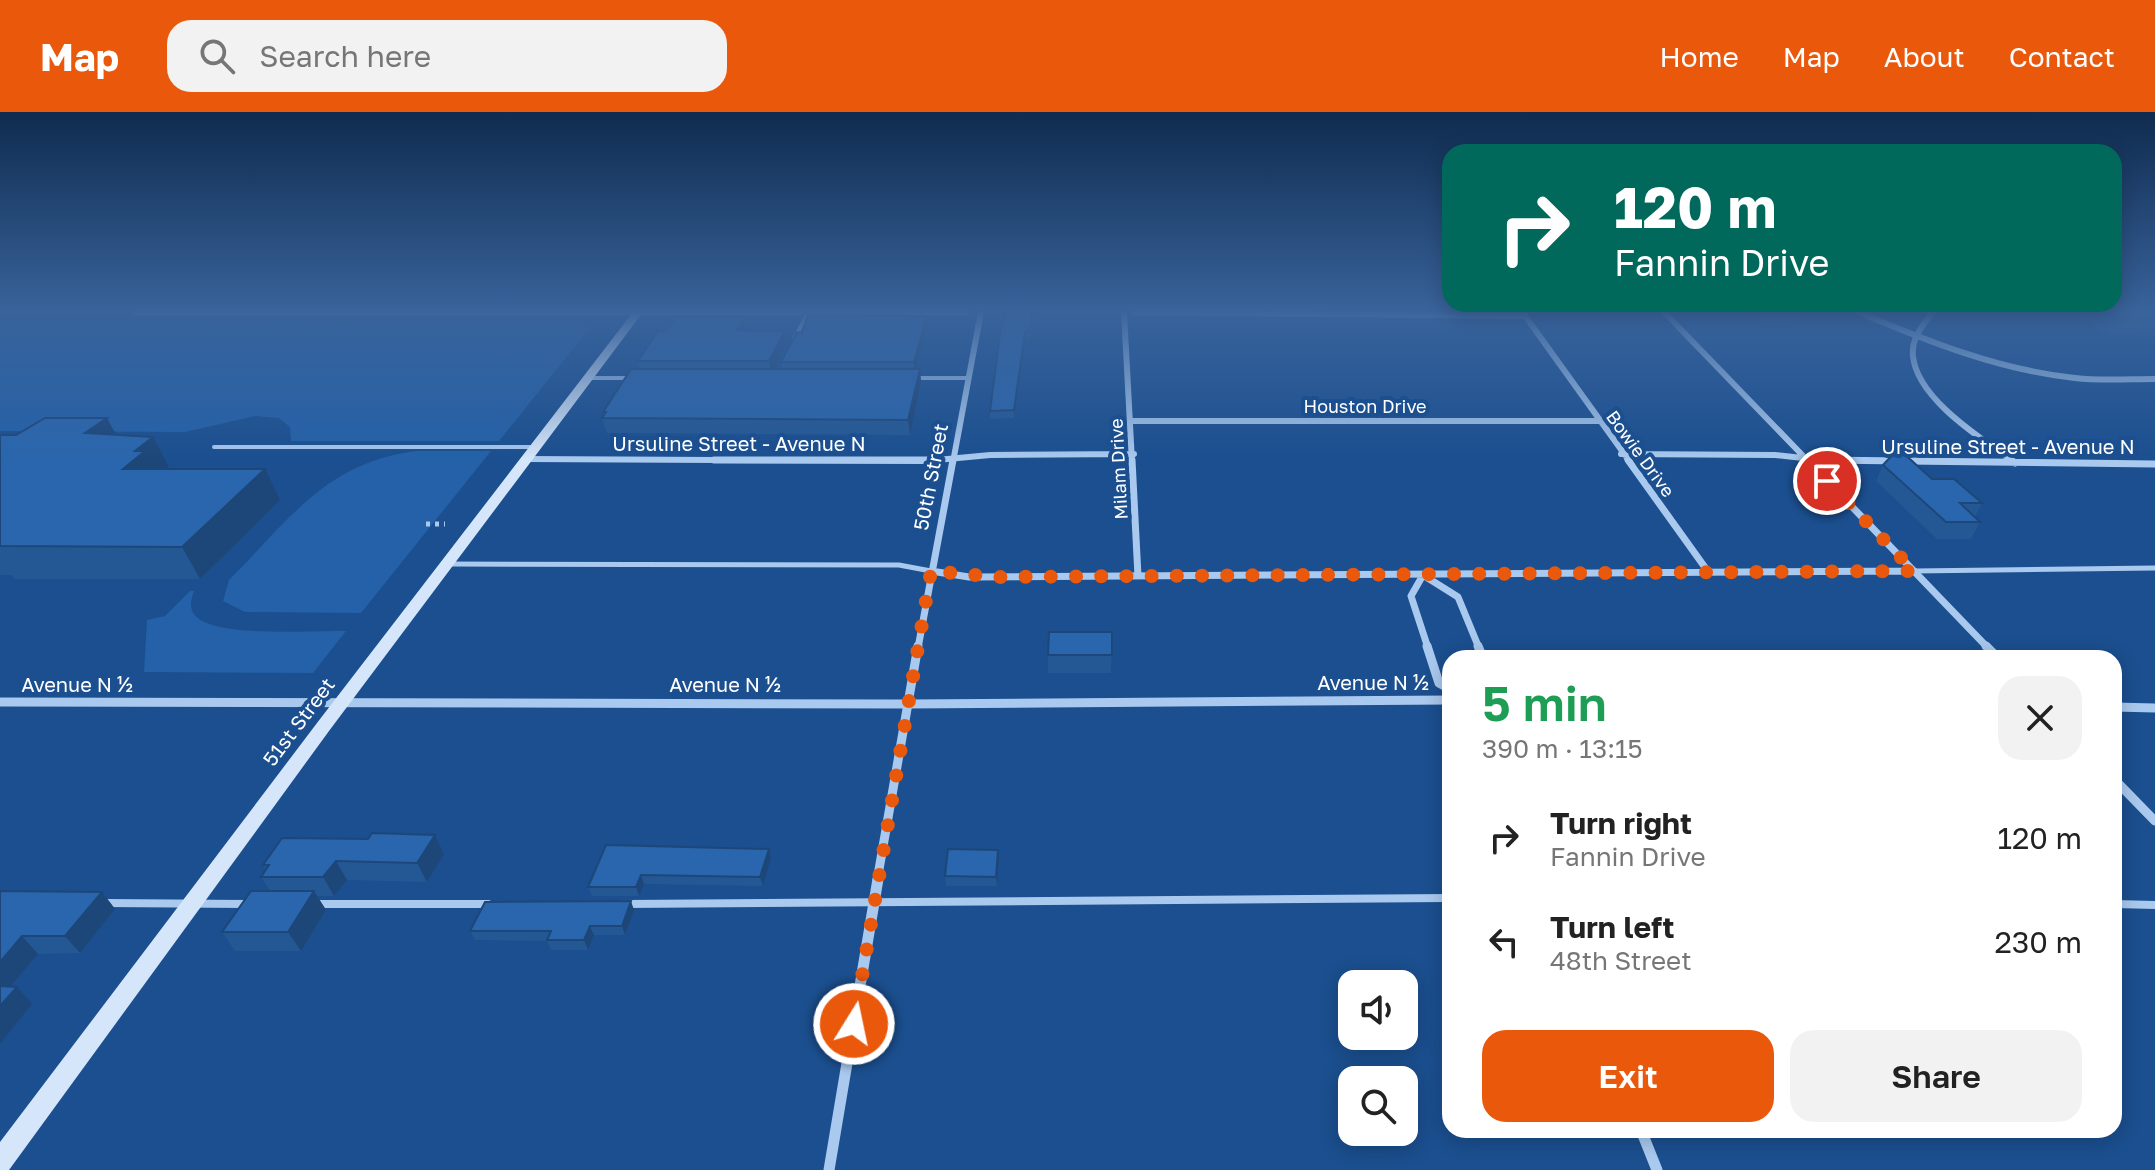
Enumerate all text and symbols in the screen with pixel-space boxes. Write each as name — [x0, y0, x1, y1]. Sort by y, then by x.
search box — [167, 20, 727, 92]
text: Map — [40, 34, 119, 79]
icon: search — [195, 34, 239, 78]
text: Search here — [259, 38, 431, 74]
text: Home — [1660, 40, 1739, 73]
text: Map — [1783, 40, 1840, 73]
text: About — [1884, 40, 1965, 73]
text: Contact — [2009, 40, 2115, 73]
text: 120 m — [1614, 173, 1776, 240]
icon: right — [1482, 176, 1586, 280]
text: Fannin Drive — [1614, 241, 1829, 284]
street label: Houston Drive — [1303, 395, 1427, 417]
street label: Bowie Drive — [1602, 406, 1680, 501]
street label: Milam Drive — [1104, 418, 1132, 520]
street label: 50th Street — [908, 421, 952, 532]
street label: Ursuline Street - Avenue N — [612, 431, 866, 455]
street label: Ursuline Street - Avenue N — [1881, 434, 2135, 458]
pin — [1793, 447, 1861, 515]
icon: arrive — [1805, 459, 1849, 503]
street label: Avenue N ½ — [1317, 670, 1429, 694]
street label: Avenue N ½ — [21, 672, 133, 696]
street label: Avenue N ½ — [669, 672, 781, 696]
street label: 51st Street — [257, 673, 339, 770]
text: 5 min — [1482, 674, 1607, 732]
button: close — [1998, 676, 2082, 760]
text: 390 m · 13:15 — [1482, 733, 1643, 764]
text: Turn right — [1550, 805, 1692, 841]
icon: right — [1482, 816, 1526, 860]
text: 120 m — [1997, 820, 2082, 856]
text: Fannin Drive — [1550, 841, 1706, 872]
text: Turn left — [1550, 909, 1675, 945]
icon: left — [1482, 920, 1526, 964]
text: 230 m — [1994, 924, 2082, 960]
text: 48th Street — [1550, 945, 1692, 976]
map controls — [1338, 970, 1418, 1146]
button: sound — [1338, 970, 1418, 1050]
position arrow — [812, 982, 896, 1066]
button: Exit — [1482, 1030, 1774, 1122]
button: Share — [1790, 1030, 2082, 1122]
button: search — [1338, 1066, 1418, 1146]

